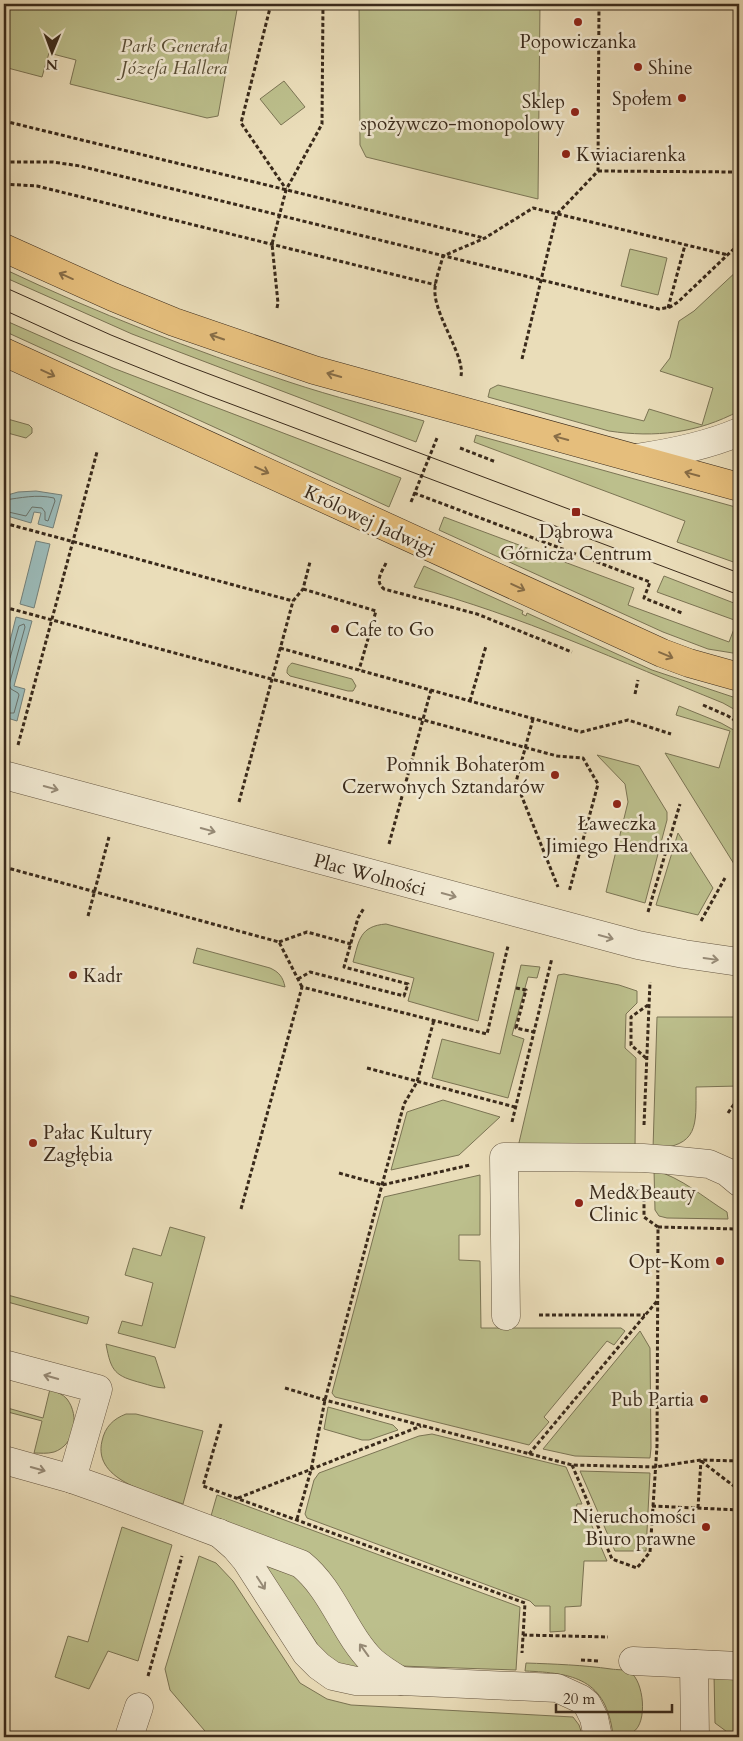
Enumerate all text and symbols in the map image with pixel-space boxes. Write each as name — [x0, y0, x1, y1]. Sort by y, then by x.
marker: Popowiczanka — [572, 16, 584, 28]
north arrow — [28, 28, 78, 78]
place label: Popowiczanka — [519, 29, 637, 55]
park label: Park Generała Józefa Hallera — [117, 33, 228, 81]
text: N — [46, 55, 58, 74]
place label: Shine — [648, 55, 693, 81]
marker: Shine — [632, 61, 644, 73]
place label: Społem — [612, 86, 673, 112]
place label: Sklep spożywczo-monopolowy — [360, 89, 565, 137]
marker: Społem — [676, 92, 688, 104]
marker: Sklep spożywczo-monopolowy — [569, 106, 581, 118]
place label: Kwiaciarenka — [576, 142, 686, 168]
marker: Kwiaciarenka — [560, 148, 572, 160]
one-way arrow — [59, 271, 74, 281]
one-way arrow — [210, 332, 225, 341]
one-way arrow — [40, 369, 55, 378]
one-way arrow — [326, 370, 342, 380]
one-way arrow — [553, 432, 569, 442]
one-way arrow — [254, 466, 269, 476]
one-way arrow — [685, 468, 701, 478]
street label: Królowej Jadwigi — [300, 479, 439, 563]
marker: Dąbrowa Górnicza Centrum — [570, 506, 582, 518]
place label: Dąbrowa Górnicza Centrum — [500, 519, 653, 567]
one-way arrow — [510, 583, 525, 593]
place label: Cafe to Go — [345, 617, 434, 643]
marker: Cafe to Go — [329, 623, 341, 635]
one-way arrow — [658, 650, 673, 660]
place label: Pomnik Bohaterom Czerwonych Sztandarów — [342, 752, 546, 800]
marker: Pomnik Bohaterom Czerwonych Sztandarów — [549, 769, 561, 781]
one-way arrow — [42, 783, 58, 793]
marker: Ławeczka Jimiego Hendrixa — [611, 798, 623, 810]
place label: Ławeczka Jimiego Hendrixa — [542, 811, 689, 859]
one-way arrow — [199, 826, 215, 835]
street label: Plac Wolności — [311, 847, 429, 902]
one-way arrow — [441, 890, 457, 900]
one-way arrow — [598, 932, 614, 942]
one-way arrow — [703, 954, 719, 964]
place label: Kadr — [83, 963, 122, 989]
marker: Kadr — [67, 969, 79, 981]
place label: Pałac Kultury Zagłębia — [43, 1120, 153, 1168]
marker: Pałac Kultury Zagłębia — [27, 1137, 39, 1149]
place label: Med&Beauty Clinic — [589, 1180, 696, 1228]
marker: Med&Beauty Clinic — [573, 1197, 585, 1209]
place label: Opt-Kom — [629, 1249, 711, 1275]
marker: Opt-Kom — [714, 1255, 726, 1267]
one-way arrow — [43, 1371, 59, 1381]
place label: Pub Partia — [611, 1387, 694, 1413]
marker: Pub Partia — [698, 1393, 710, 1405]
one-way arrow — [29, 1465, 45, 1475]
place label: Nieruchomości Biuro prawne — [572, 1504, 696, 1552]
marker: Nieruchomości Biuro prawne — [700, 1521, 712, 1533]
one-way arrow — [256, 1576, 267, 1590]
one-way arrow — [359, 1643, 369, 1657]
scale bar — [556, 1681, 672, 1713]
text: 20 m — [563, 1689, 595, 1709]

